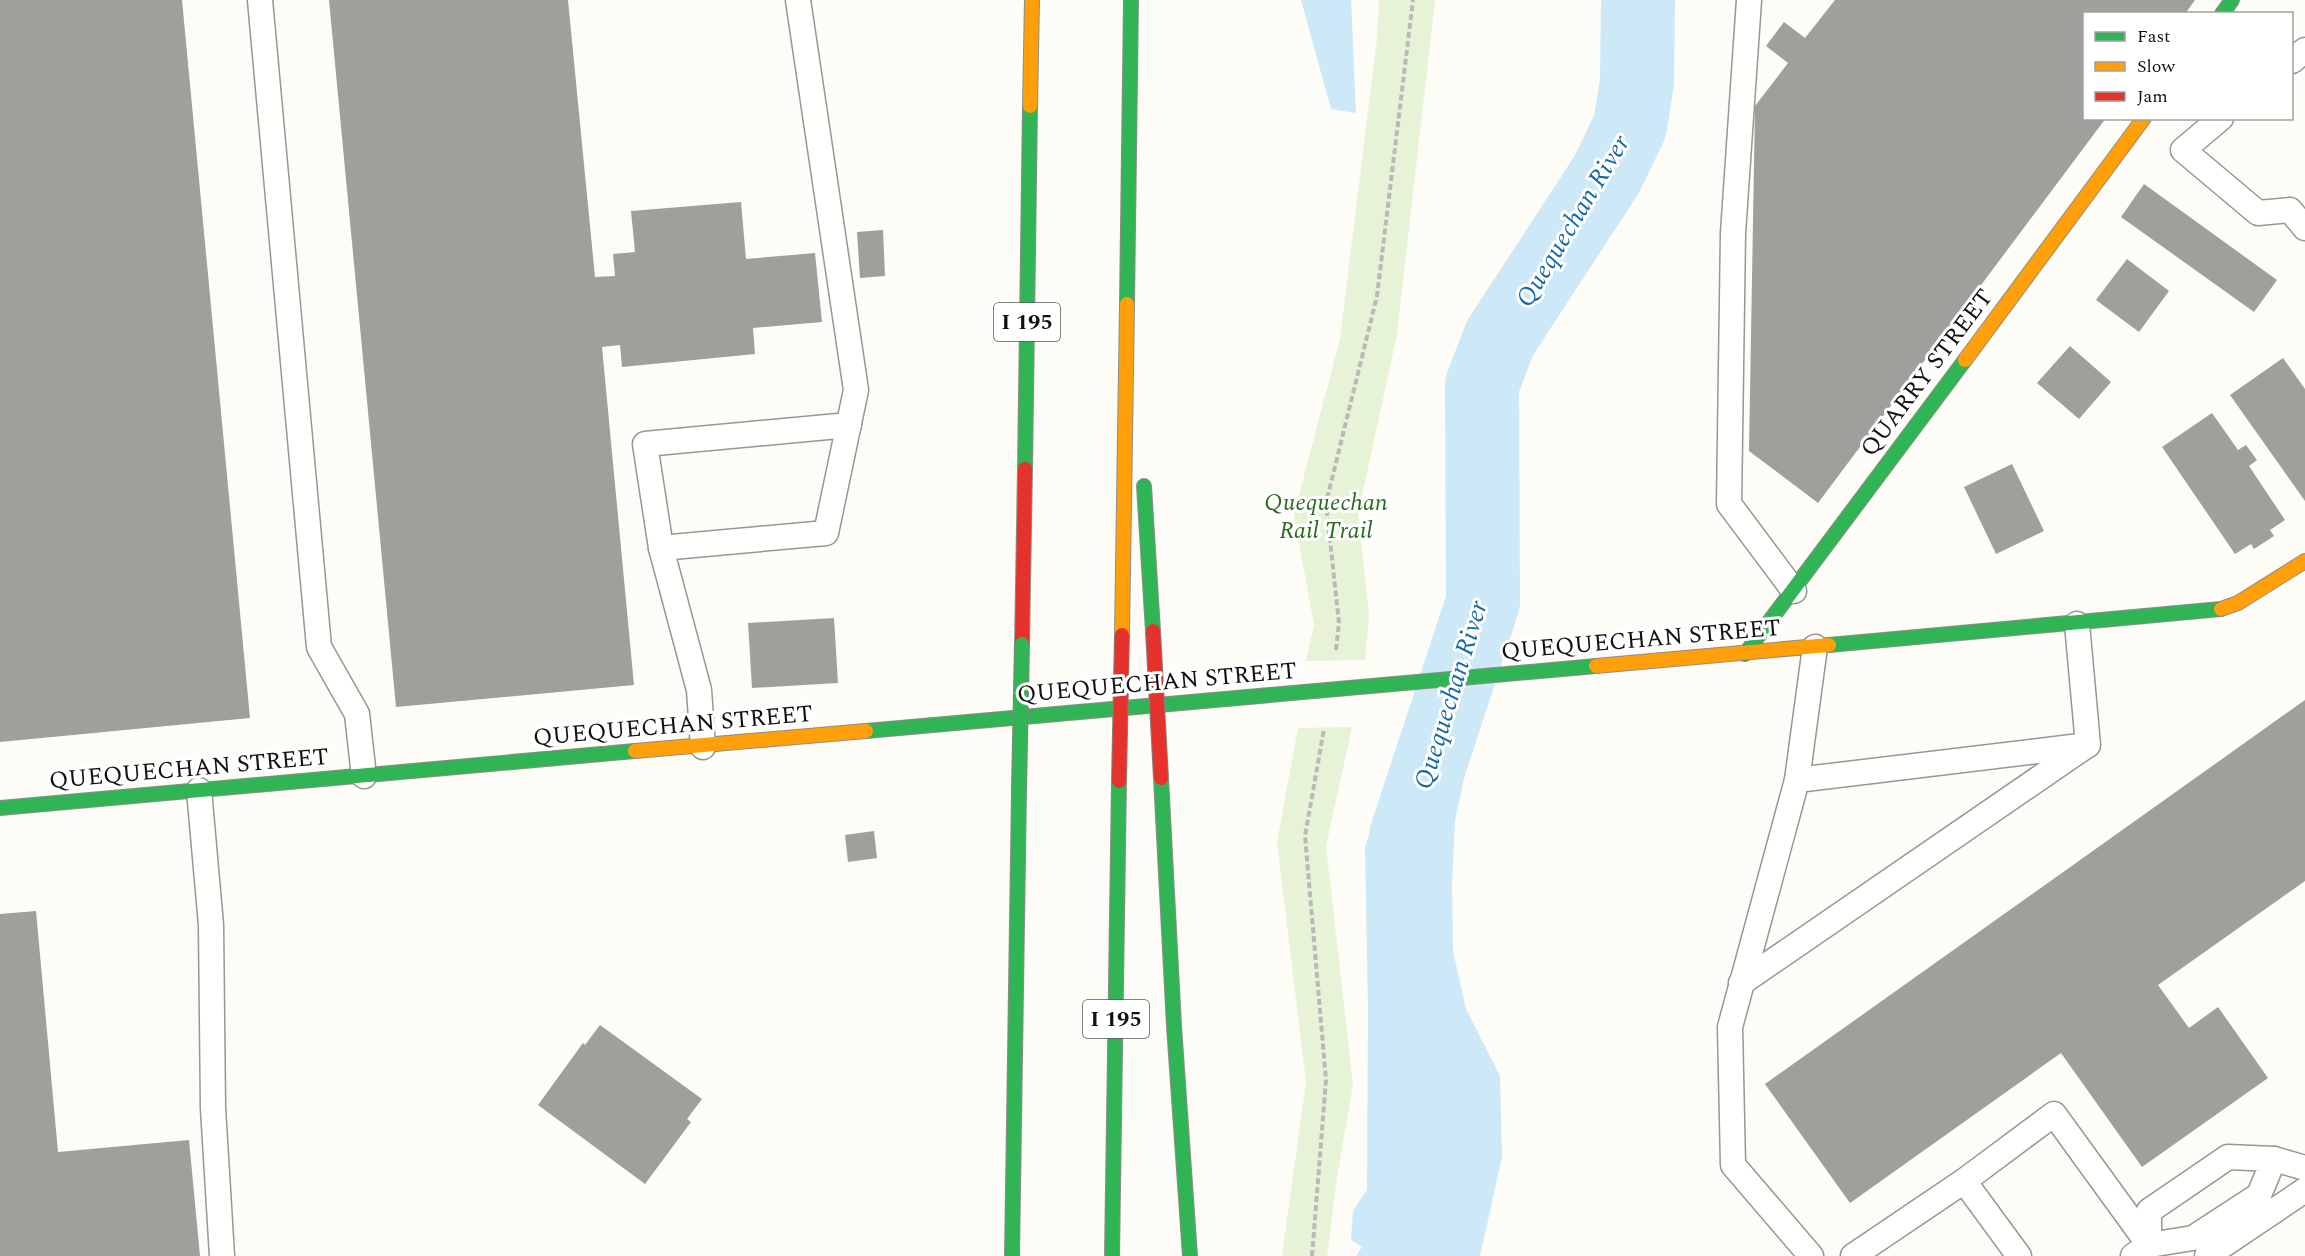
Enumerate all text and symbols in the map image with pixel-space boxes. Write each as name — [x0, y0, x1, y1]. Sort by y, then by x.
legend — [2083, 12, 2293, 120]
text: Fast — [2137, 23, 2170, 50]
text: Slow — [2137, 53, 2176, 80]
text: Jam — [2137, 83, 2168, 110]
water label: Quequechan River — [1506, 126, 1641, 315]
street label: QUARRY STREET — [1852, 281, 2002, 465]
road number: I 195 — [994, 303, 1060, 341]
park label: Quequechan Rail Trail — [1264, 485, 1388, 549]
water label: Quequechan River — [1403, 595, 1499, 794]
street label: QUEQUECHAN STREET — [1500, 610, 1782, 670]
street label: QUEQUECHAN STREET — [1016, 653, 1298, 713]
street label: QUEQUECHAN STREET — [532, 696, 814, 756]
street label: QUEQUECHAN STREET — [48, 739, 330, 799]
road number: I 195 — [1083, 1000, 1149, 1038]

